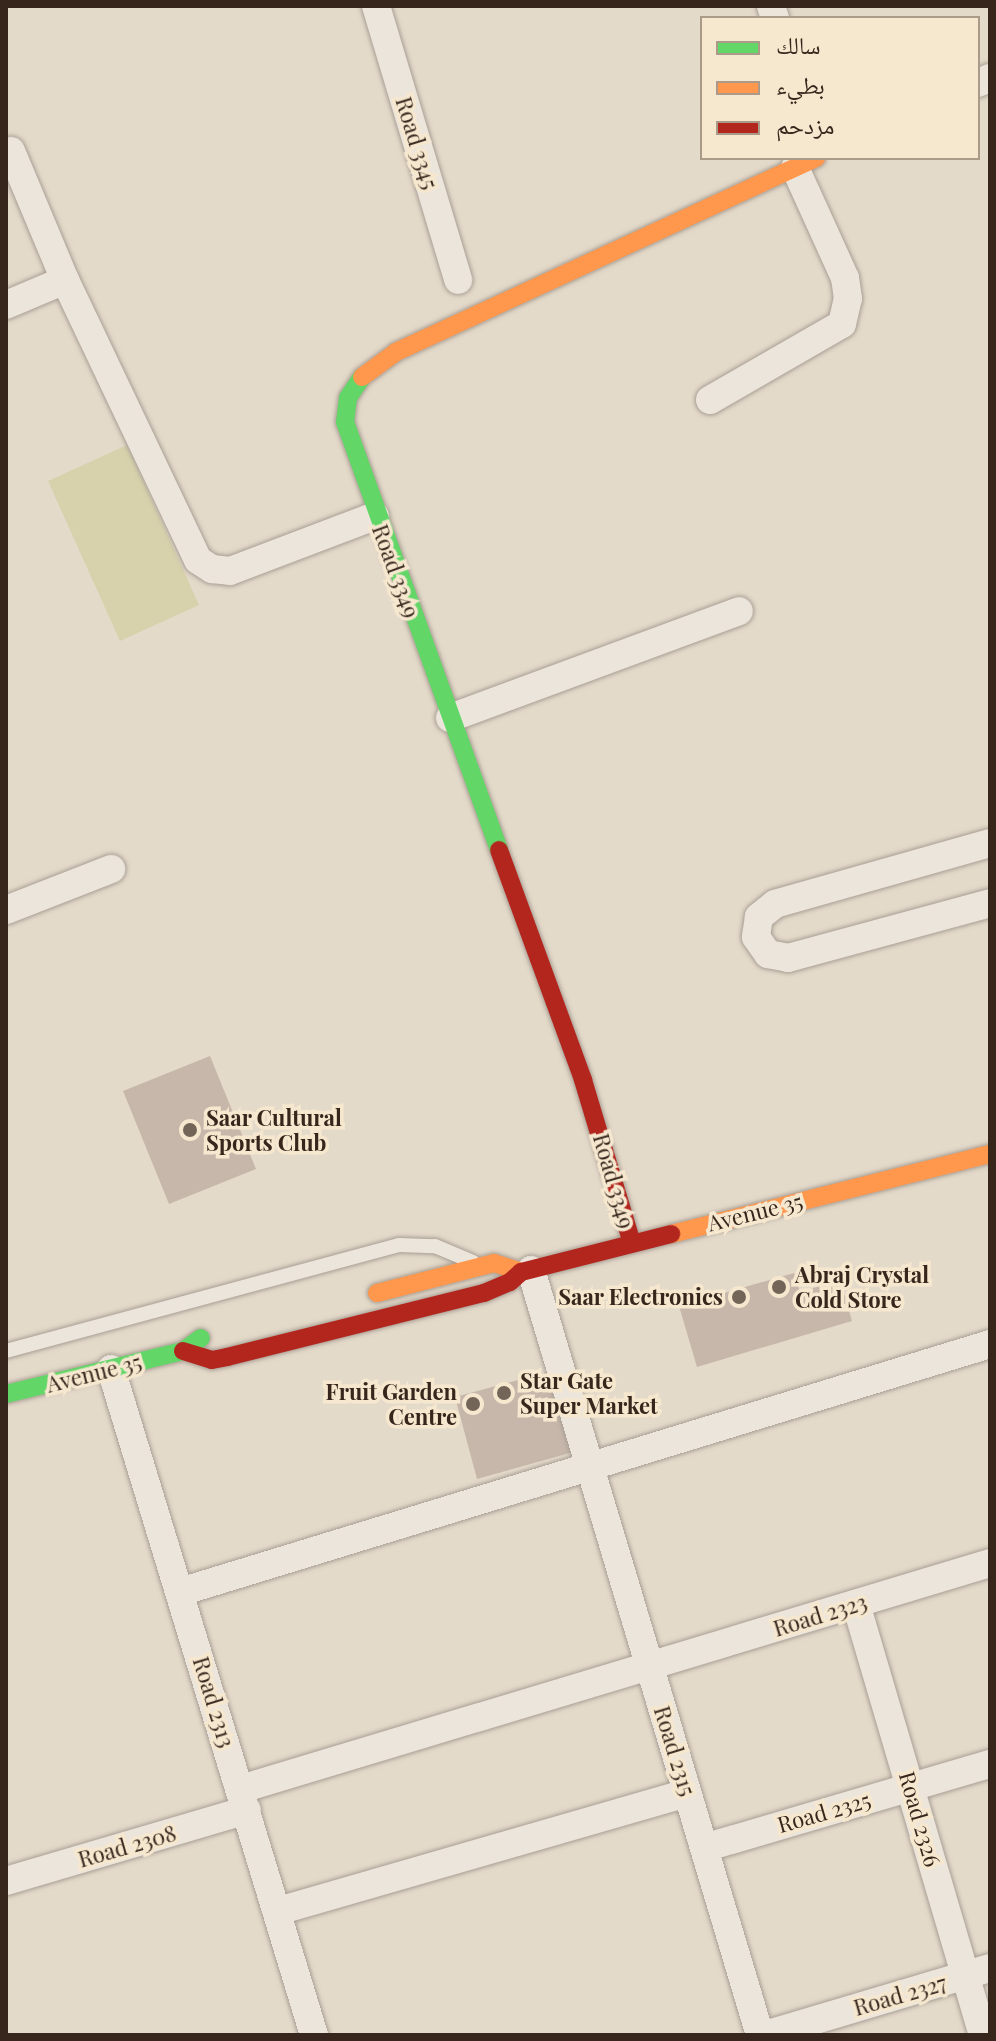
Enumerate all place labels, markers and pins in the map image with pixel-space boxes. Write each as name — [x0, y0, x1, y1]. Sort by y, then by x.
place label: Saar Cultural Sports Club — [206, 1104, 342, 1156]
marker: Saar Cultural Sports Club — [181, 1121, 199, 1139]
place label: Abraj Crystal Cold Store — [795, 1261, 929, 1312]
marker: Abraj Crystal Cold Store — [770, 1278, 788, 1296]
place label: Saar Electronics — [558, 1284, 723, 1310]
marker: Saar Electronics — [730, 1288, 748, 1306]
place label: Star Gate Super Market — [520, 1367, 658, 1418]
place label: Fruit Garden Centre — [325, 1378, 457, 1430]
marker: Star Gate Super Market — [495, 1384, 513, 1402]
marker: Fruit Garden Centre — [464, 1395, 482, 1413]

